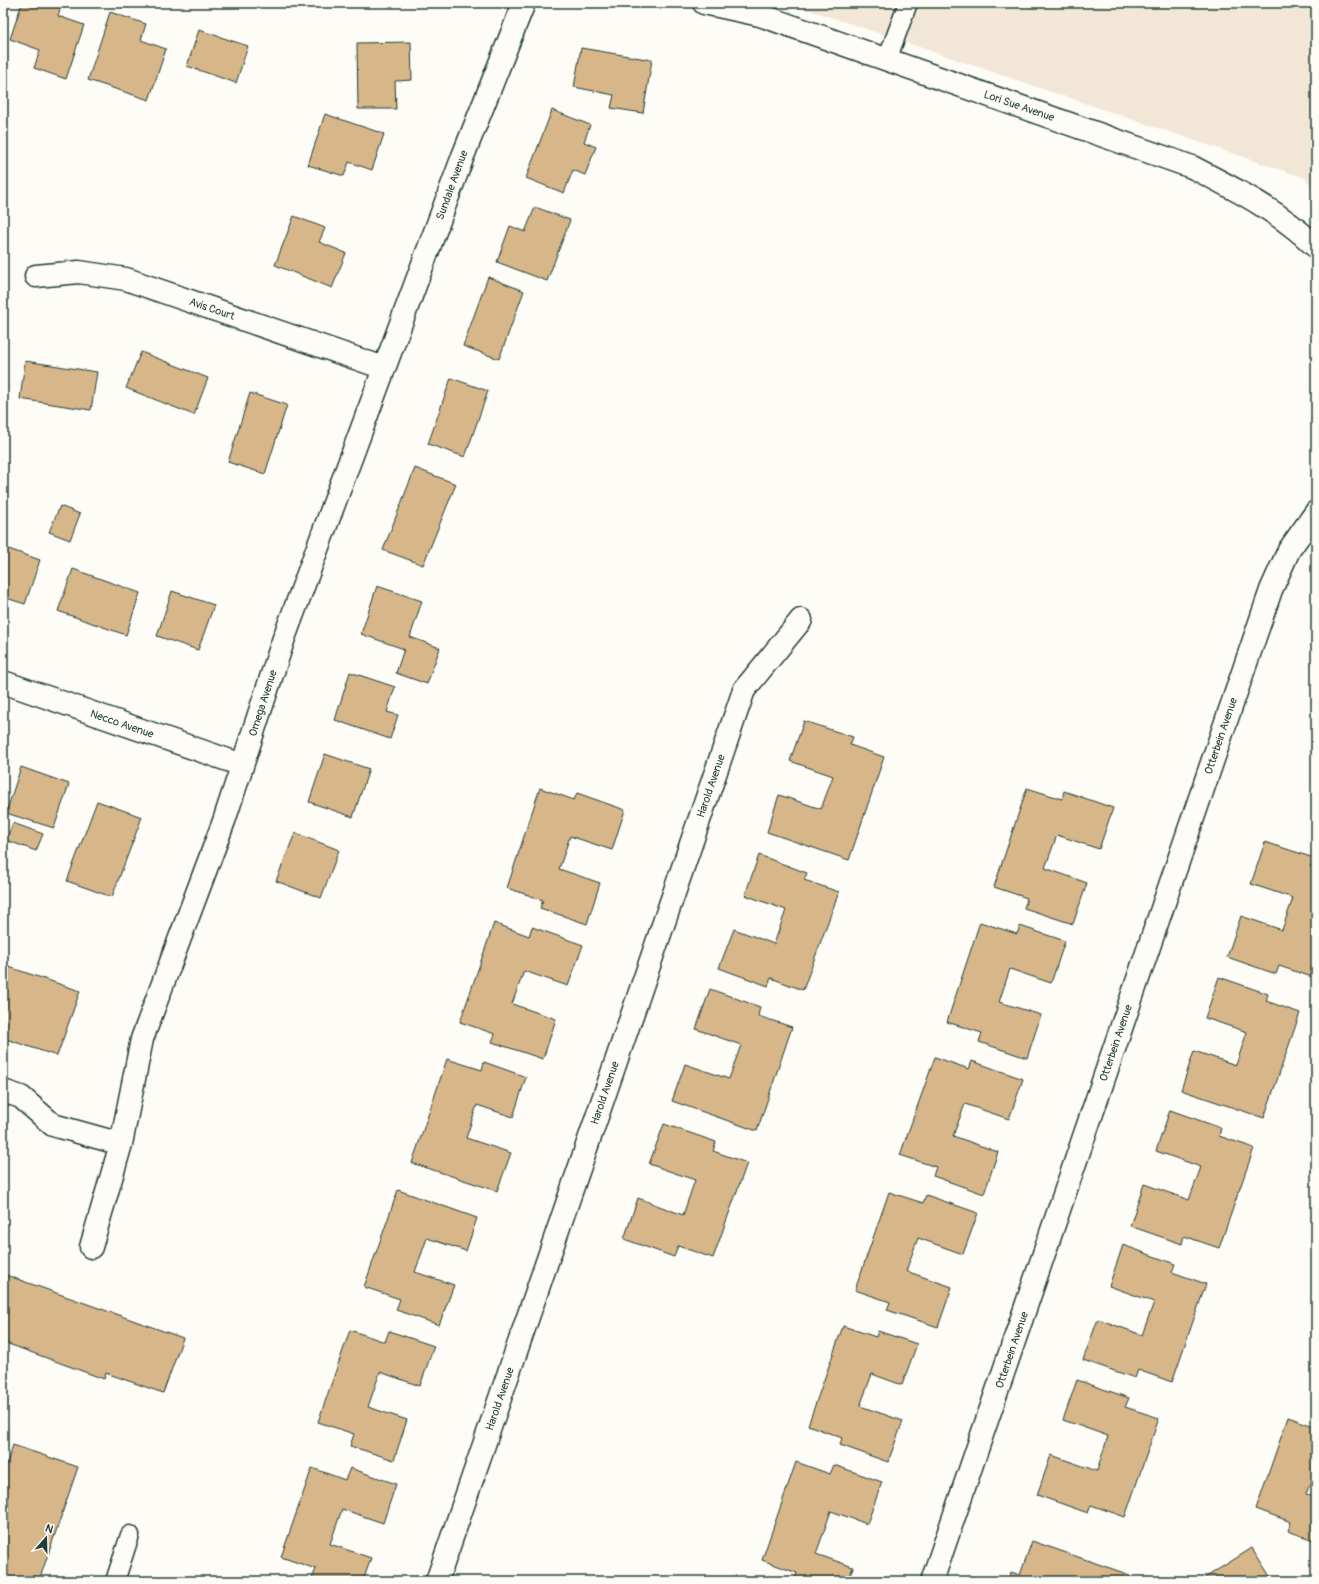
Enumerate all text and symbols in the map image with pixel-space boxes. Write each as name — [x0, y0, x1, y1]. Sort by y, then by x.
street label: Lori Sue Avenue — [982, 88, 1057, 124]
street label: Sundale Avenue — [433, 148, 471, 221]
street label: Avis Court — [188, 295, 237, 323]
street label: Omega Avenue — [246, 668, 280, 738]
street label: Otterbein Avenue — [1202, 695, 1240, 776]
street label: Necco Avenue — [89, 707, 156, 741]
street label: Harold Avenue — [694, 752, 728, 819]
street label: Otterbein Avenue — [1097, 1002, 1135, 1083]
street label: Harold Avenue — [588, 1059, 622, 1126]
street label: Otterbein Avenue — [993, 1309, 1031, 1390]
street label: Harold Avenue — [483, 1365, 517, 1432]
north arrow — [26, 1518, 66, 1558]
text: N — [44, 1522, 55, 1537]

